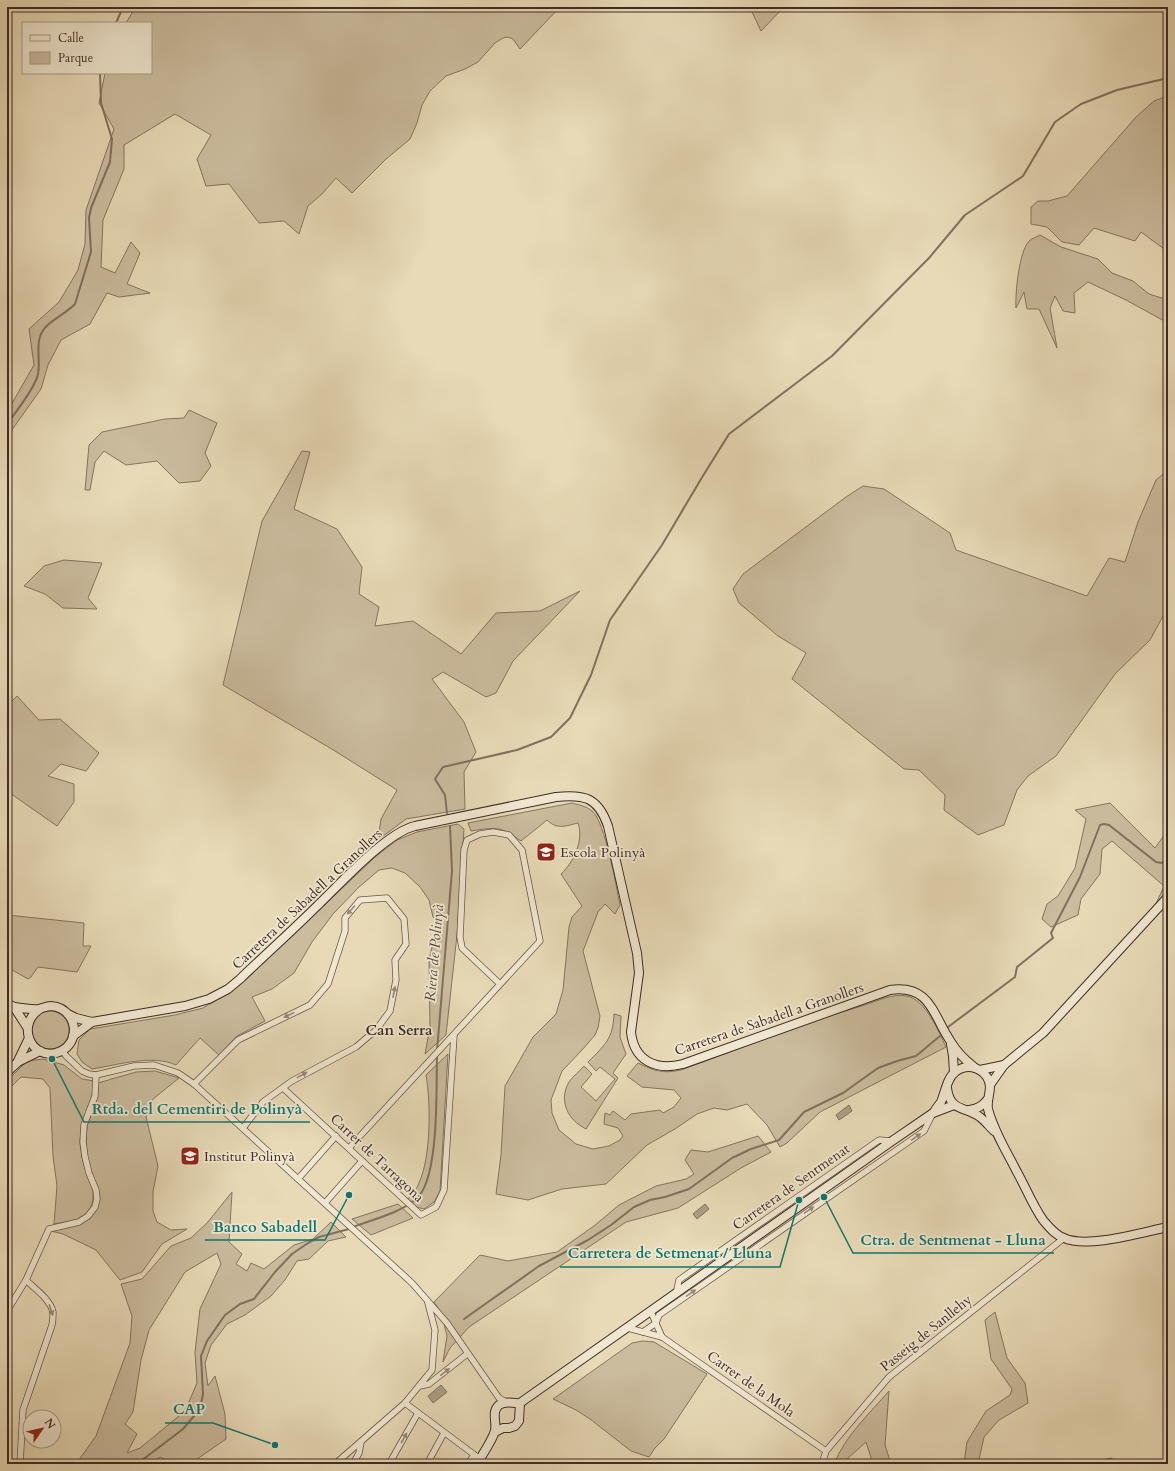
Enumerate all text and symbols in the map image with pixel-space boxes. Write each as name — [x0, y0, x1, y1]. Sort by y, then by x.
legend — [22, 22, 152, 74]
text: Calle — [58, 30, 84, 46]
text: Parque — [58, 50, 93, 66]
street label: Carretera de Sabadell a Granollers — [228, 824, 386, 974]
school or university icon: Escola Polinyà — [535, 841, 557, 863]
place label: Escola Polinyà — [560, 843, 645, 862]
water label: Riera de Polinyà — [420, 903, 448, 1002]
one-way arrow — [347, 905, 356, 915]
street label: Carretera de Sabadell a Granollers — [672, 978, 866, 1060]
one-way arrow — [391, 986, 397, 998]
one-way arrow — [284, 1012, 295, 1018]
district label: Can Serra — [365, 1020, 433, 1040]
one-way arrow — [297, 1072, 308, 1079]
callout: Rtda. del Cementiri de Polinyà — [84, 1095, 310, 1122]
text: Rtda. del Cementiri de Polinyà — [92, 1099, 303, 1119]
street label: Carrer de Tarragona — [326, 1110, 428, 1206]
one-way arrow — [911, 1133, 921, 1141]
street label: Carretera de Sentmenat — [729, 1139, 854, 1235]
school or university icon: Institut Polinyà — [179, 1145, 201, 1167]
place label: Institut Polinyà — [204, 1147, 295, 1166]
one-way arrow — [804, 1206, 814, 1214]
callout: Banco Sabadell — [205, 1213, 325, 1240]
text: Banco Sabadell — [213, 1217, 318, 1237]
callout: Ctra. de Sentmenat - Lluna — [853, 1226, 1054, 1253]
text: Ctra. de Sentmenat - Lluna — [860, 1230, 1046, 1250]
callout: Carretera de Setmenat / Lluna — [560, 1240, 780, 1267]
text: Carretera de Setmenat / Lluna — [568, 1243, 773, 1263]
one-way arrow — [686, 1289, 696, 1297]
street label: Passeig de Sanllehy — [876, 1290, 976, 1376]
one-way arrow — [48, 1304, 54, 1316]
street label: Carrer de la Mola — [703, 1347, 799, 1421]
one-way arrow — [439, 1367, 450, 1376]
callout: CAP — [165, 1396, 213, 1423]
text: CAP — [173, 1399, 205, 1419]
north arrow — [22, 1409, 62, 1449]
text: N — [41, 1416, 59, 1432]
one-way arrow — [400, 1433, 407, 1444]

